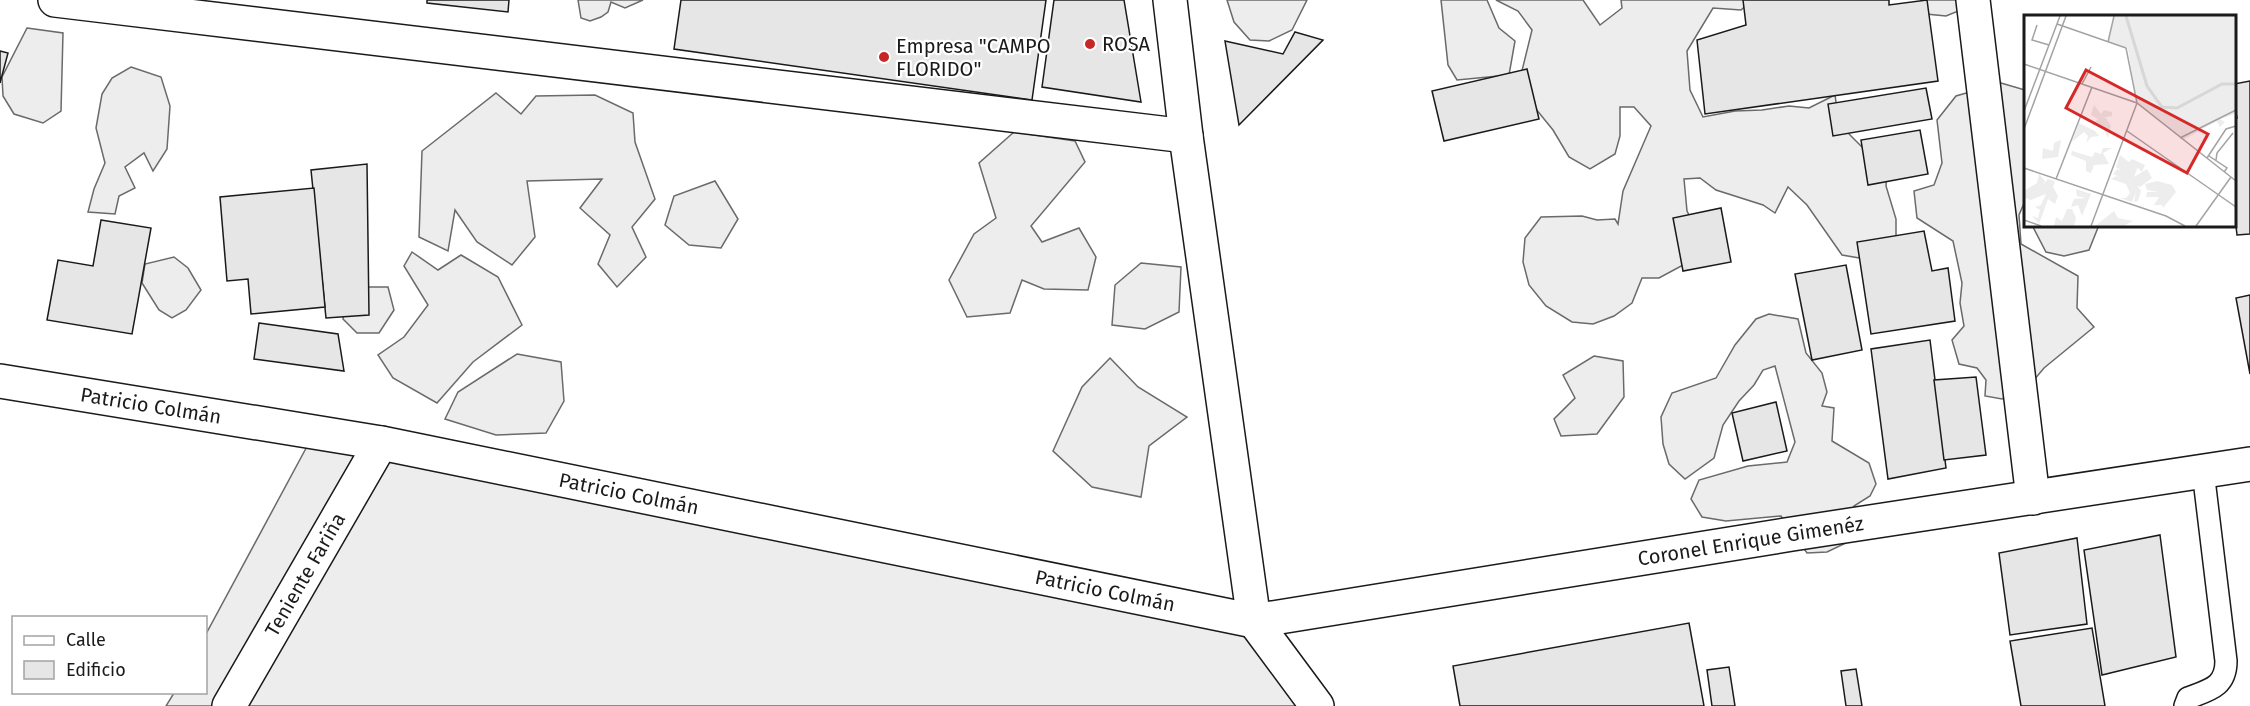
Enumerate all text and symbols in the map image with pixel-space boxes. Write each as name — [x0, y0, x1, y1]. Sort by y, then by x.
inset map — [2024, 15, 2235, 226]
place label: ROSA — [1102, 32, 1151, 56]
place label: Empresa "CAMPO FLORIDO" — [896, 34, 1051, 81]
marker: ROSA — [1083, 37, 1097, 51]
marker: Empresa "CAMPO FLORIDO" — [877, 50, 891, 64]
street label: Patricio Colmán — [79, 382, 223, 429]
street label: Patricio Colmán — [557, 468, 701, 520]
street label: Teniente Fariña — [260, 508, 350, 641]
street label: Coronel Enrique Gimenéz — [1636, 511, 1865, 571]
street label: Patricio Colmán — [1033, 565, 1177, 617]
legend — [12, 616, 207, 694]
text: Calle — [66, 629, 106, 651]
text: Edificio — [66, 659, 126, 681]

